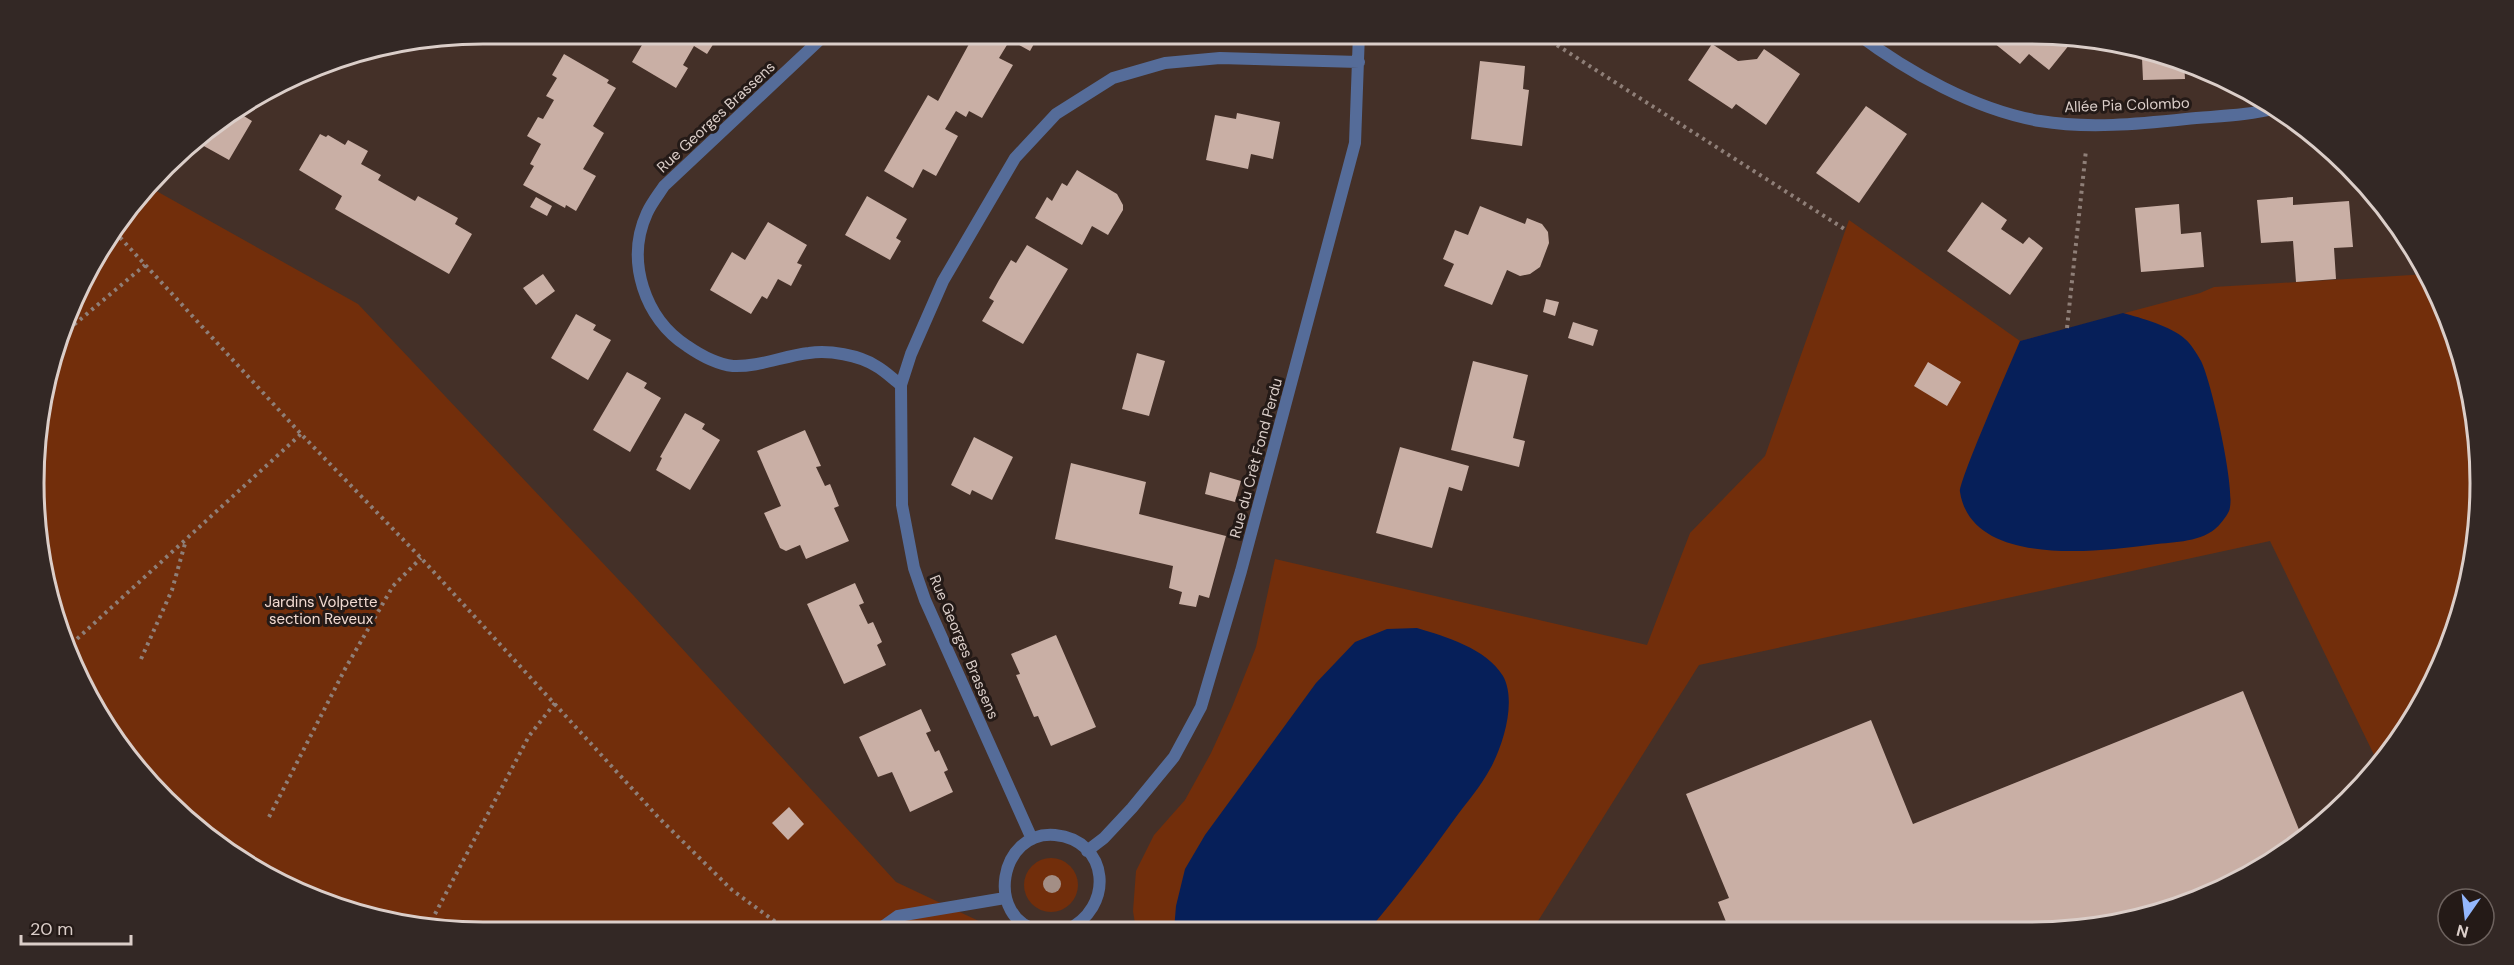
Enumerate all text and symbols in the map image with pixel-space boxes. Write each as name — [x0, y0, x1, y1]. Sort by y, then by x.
street label: Rue Georges Brassens — [653, 57, 779, 177]
street label: Allée Pia Colombo — [2064, 93, 2190, 117]
street label: Rue du Crêt Fond Perdu — [1225, 376, 1287, 540]
street label: Rue Georges Brassens — [925, 572, 1003, 722]
park label: Jardins Volpette section Reveux — [264, 592, 378, 629]
north arrow — [2436, 887, 2496, 947]
scale bar — [21, 908, 130, 946]
text: 20 m — [30, 917, 73, 941]
text: N — [2454, 919, 2471, 943]

